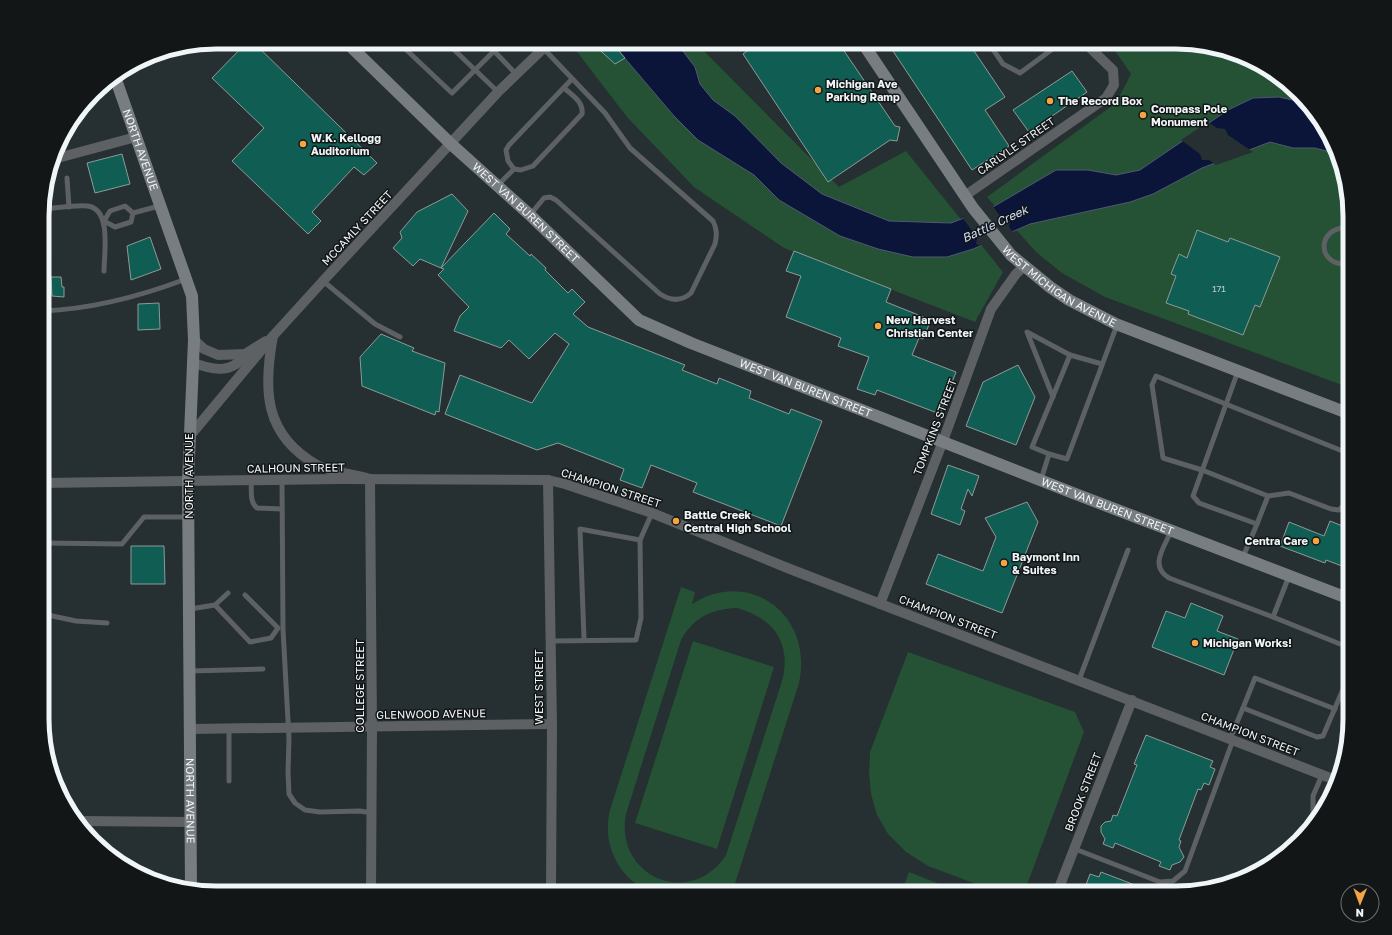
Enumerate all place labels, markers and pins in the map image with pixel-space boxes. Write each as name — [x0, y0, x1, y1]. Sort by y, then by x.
place label: Michigan Ave Parking Ramp — [826, 77, 900, 103]
marker: Michigan Ave Parking Ramp — [813, 85, 823, 95]
place label: The Record Box — [1058, 94, 1143, 107]
marker: The Record Box — [1045, 96, 1055, 106]
place label: Compass Pole Monument — [1151, 102, 1228, 128]
marker: Compass Pole Monument — [1138, 110, 1148, 120]
place label: W.K. Kellogg Auditorium — [311, 131, 381, 157]
marker: W.K. Kellogg Auditorium — [298, 139, 308, 149]
place label: New Harvest Christian Center — [886, 313, 974, 339]
marker: New Harvest Christian Center — [873, 321, 883, 331]
place label: Battle Creek Central High School — [684, 508, 791, 534]
marker: Battle Creek Central High School — [671, 516, 681, 526]
place label: Centra Care — [1245, 534, 1309, 547]
marker: Centra Care — [1311, 536, 1321, 546]
place label: Baymont Inn & Suites — [1012, 550, 1080, 576]
marker: Baymont Inn & Suites — [999, 558, 1009, 568]
place label: Michigan Works! — [1203, 636, 1292, 649]
marker: Michigan Works! — [1190, 638, 1200, 648]

